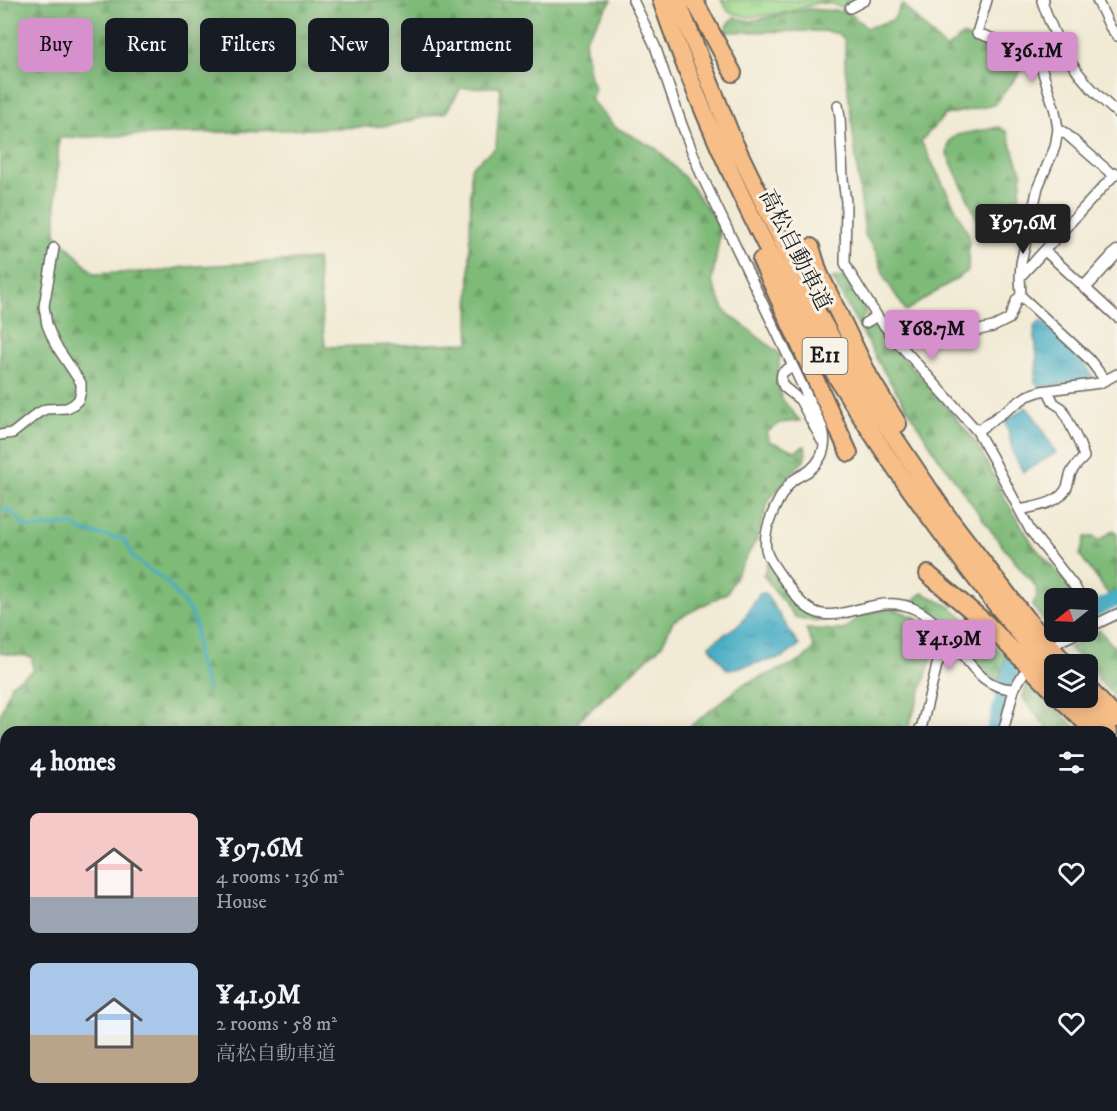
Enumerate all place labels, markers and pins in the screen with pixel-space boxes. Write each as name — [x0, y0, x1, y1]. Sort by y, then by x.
pin: ¥36.1M — [983, 32, 1081, 83]
pin: ¥97.6M — [974, 204, 1072, 255]
pin: ¥68.7M — [883, 310, 981, 361]
pin: ¥41.9M — [900, 620, 998, 671]

